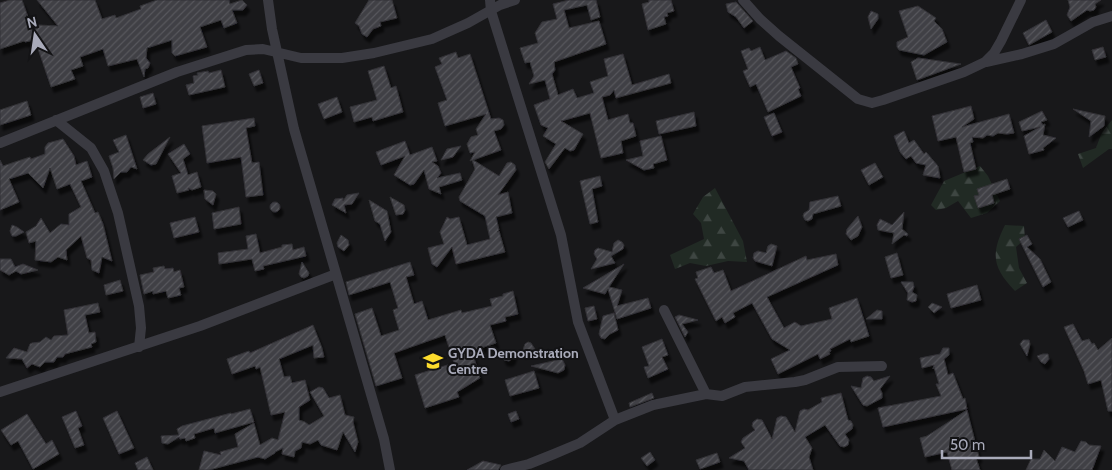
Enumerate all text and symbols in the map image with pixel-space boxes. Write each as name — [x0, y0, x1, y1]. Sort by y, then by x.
north arrow — [10, 10, 60, 60]
text: N — [25, 12, 39, 32]
place label: GYDA Demonstration Centre — [448, 344, 579, 378]
school or university icon: GYDA Demonstration Centre — [422, 350, 444, 372]
scale bar — [942, 428, 1031, 460]
text: 50 m — [950, 436, 985, 454]

